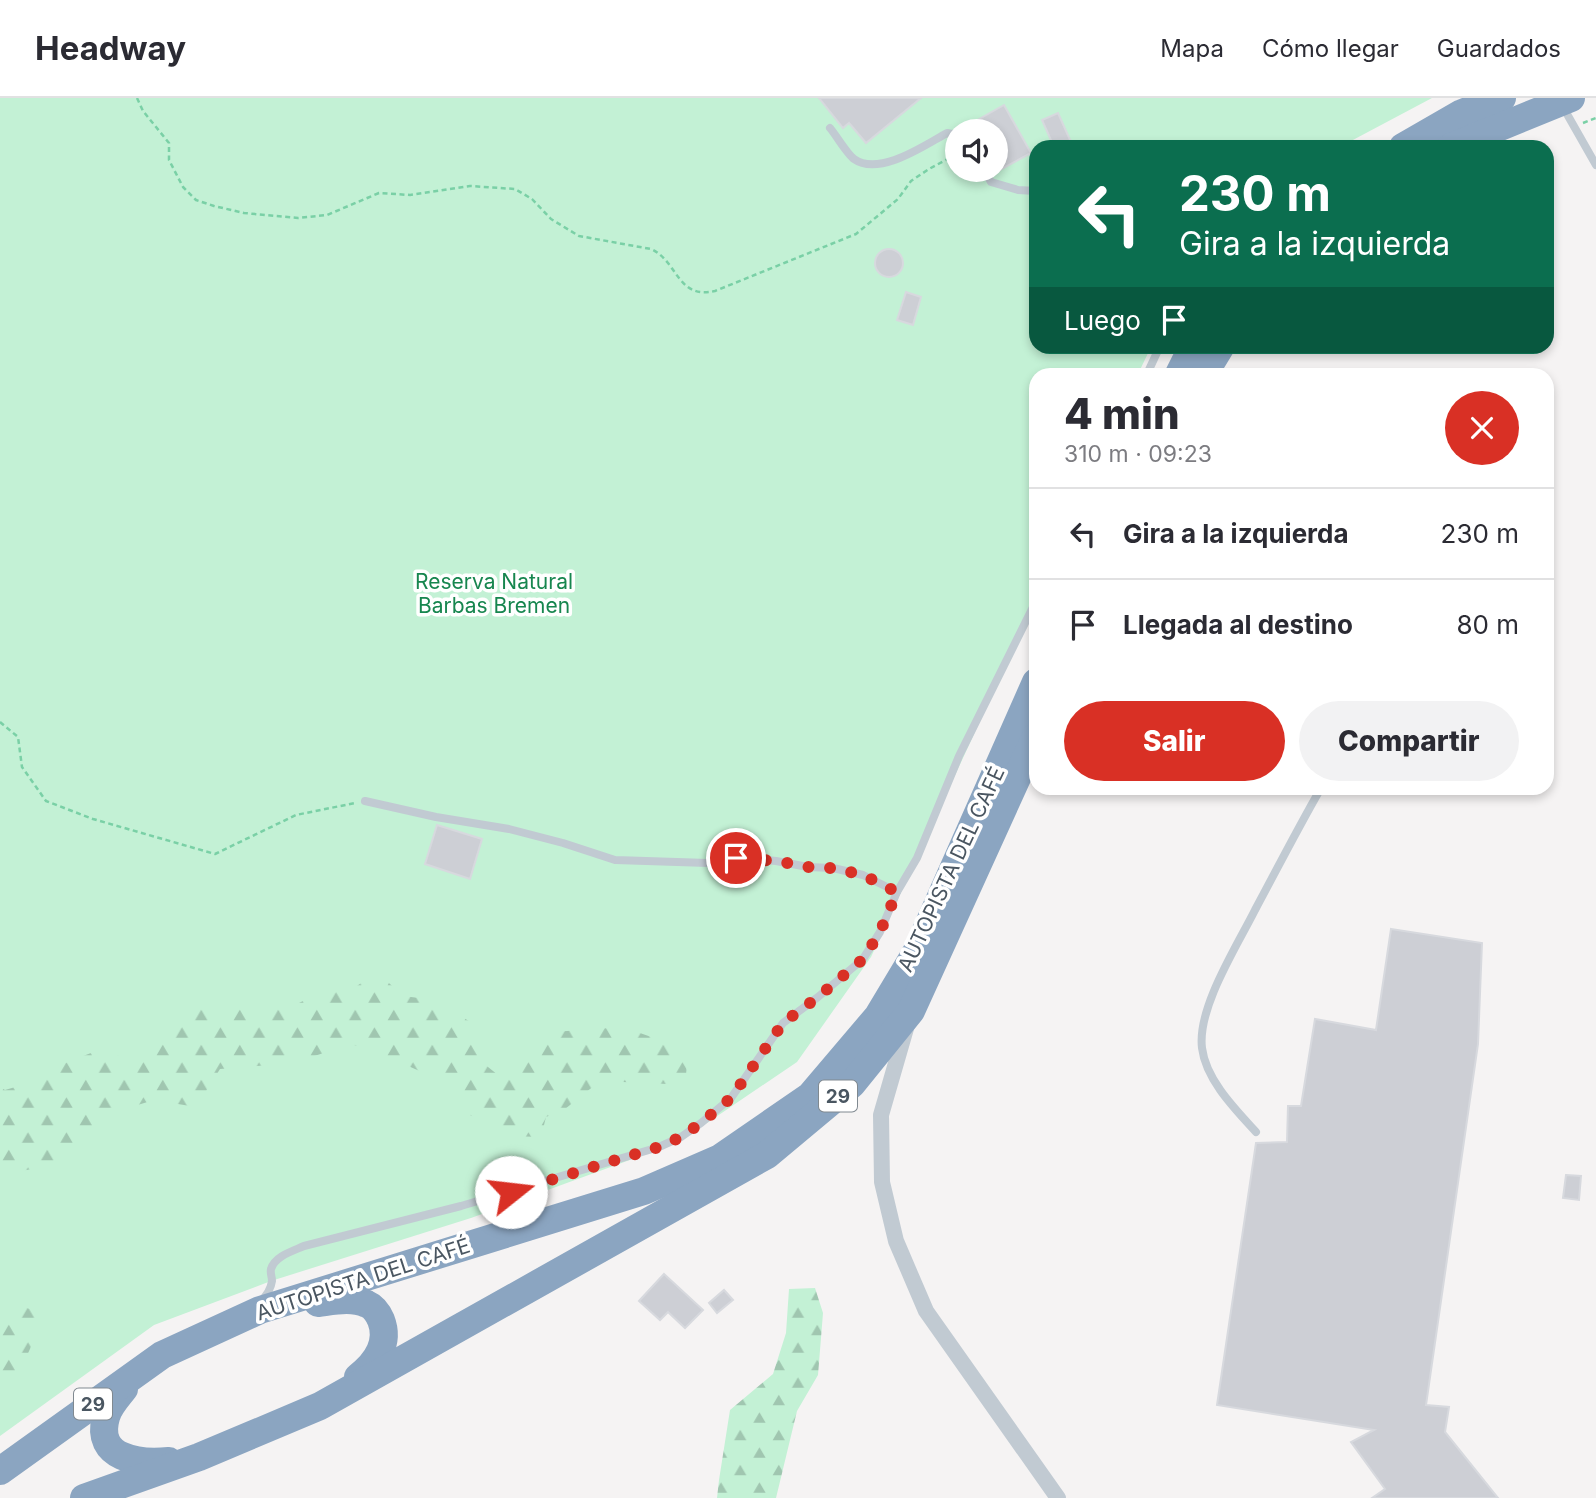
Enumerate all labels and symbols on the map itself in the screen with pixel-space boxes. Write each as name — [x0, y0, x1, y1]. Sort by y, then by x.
park label: Reserva Natural Barbas Bremen — [415, 569, 573, 618]
street label: AUTOPISTA DEL CAFÉ — [892, 762, 1010, 976]
pin — [706, 828, 766, 888]
road number: 29 — [819, 1080, 857, 1112]
position arrow — [474, 1155, 548, 1229]
street label: AUTOPISTA DEL CAFÉ — [253, 1232, 473, 1325]
road number: 29 — [74, 1388, 112, 1420]

